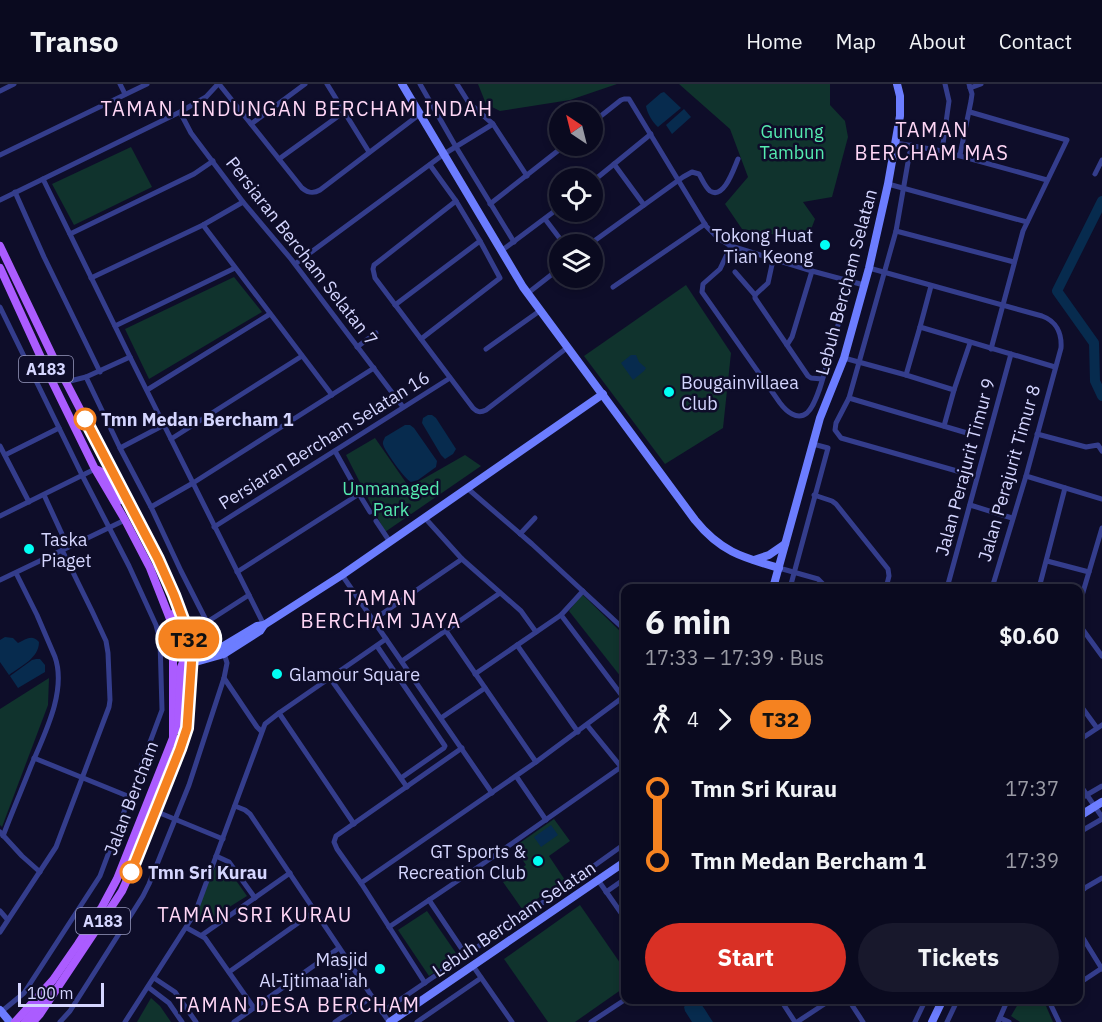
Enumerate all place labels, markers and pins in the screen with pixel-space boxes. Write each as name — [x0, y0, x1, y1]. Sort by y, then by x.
place label: Tokong Huat Tian Keong — [712, 224, 813, 268]
marker: Tokong Huat Tian Keong — [818, 238, 832, 252]
place label: Bougainvillaea Club — [681, 371, 799, 415]
marker: Bougainvillaea Club — [662, 385, 676, 399]
marker: Tmn Medan Bercham 1 — [74, 408, 96, 430]
place label: Tmn Medan Bercham 1 — [101, 408, 294, 431]
place label: Taska Piaget — [41, 528, 92, 572]
marker: Taska Piaget — [22, 542, 36, 556]
place label: Glamour Square — [289, 663, 420, 686]
marker: Glamour Square — [270, 667, 284, 681]
place label: GT Sports & Recreation Club — [398, 840, 526, 884]
marker: GT Sports & Recreation Club — [531, 854, 545, 868]
marker: Tmn Sri Kurau — [120, 861, 142, 883]
place label: Tmn Sri Kurau — [148, 861, 268, 884]
place label: Masjid Al-Ijtimaa'iah — [259, 948, 368, 992]
marker: Masjid Al-Ijtimaa'iah — [373, 962, 387, 976]

